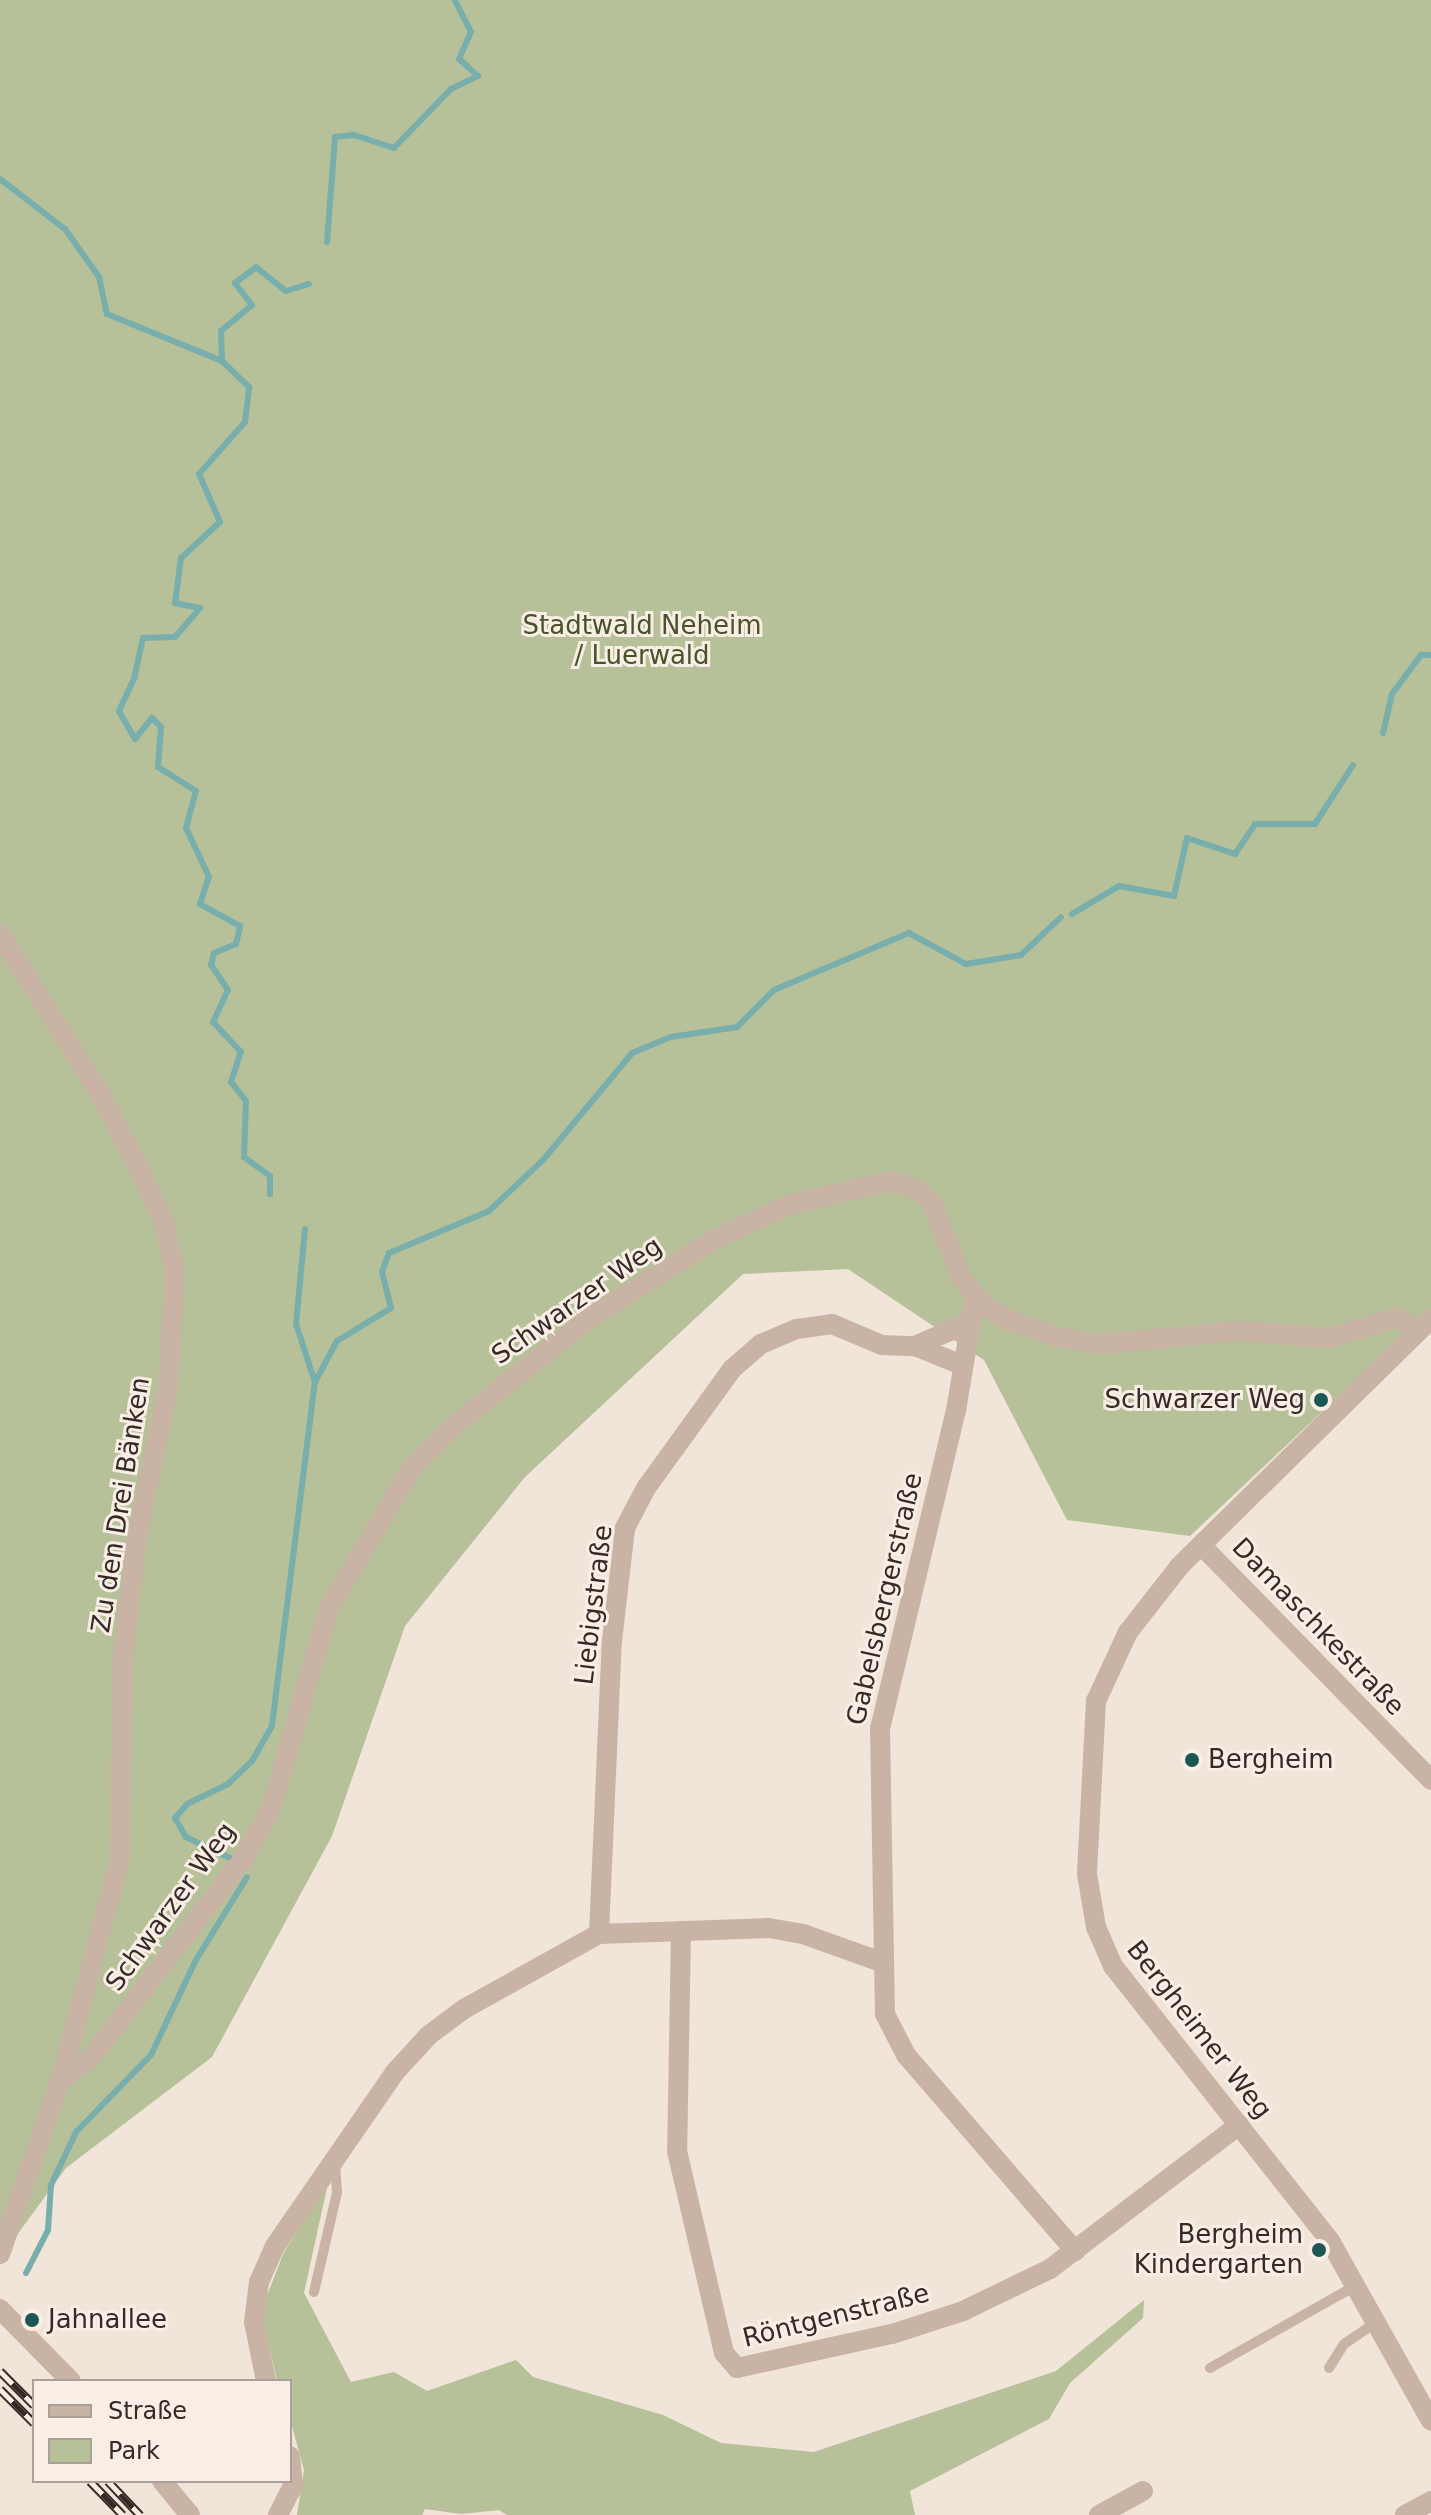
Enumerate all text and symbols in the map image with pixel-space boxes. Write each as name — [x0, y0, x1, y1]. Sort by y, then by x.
park label: Stadtwald Neheim / Luerwald — [523, 610, 761, 672]
street label: Schwarzer Weg — [486, 1231, 668, 1371]
street label: Zu den Drei Bänken — [85, 1375, 157, 1635]
place label: Schwarzer Weg — [1105, 1384, 1305, 1416]
marker: Schwarzer Weg — [1312, 1391, 1330, 1409]
street label: Gabelsbergerstraße — [841, 1470, 929, 1728]
street label: Liebigstraße — [569, 1523, 619, 1687]
street label: Damaschkestraße — [1225, 1532, 1411, 1722]
place label: Bergheim — [1208, 1744, 1334, 1776]
marker: Bergheim — [1183, 1751, 1201, 1769]
street label: Schwarzer Weg — [99, 1817, 243, 1997]
street label: Bergheimer Weg — [1120, 1935, 1278, 2125]
place label: Bergheim Kindergarten — [1134, 2219, 1303, 2280]
marker: Bergheim Kindergarten — [1310, 2241, 1328, 2259]
street label: Röntgenstraße — [739, 2278, 933, 2354]
place label: Jahnallee — [48, 2304, 167, 2336]
marker: Jahnallee — [23, 2311, 41, 2329]
legend — [32, 2379, 292, 2483]
text: Straße — [108, 2397, 187, 2425]
text: Park — [108, 2437, 160, 2465]

